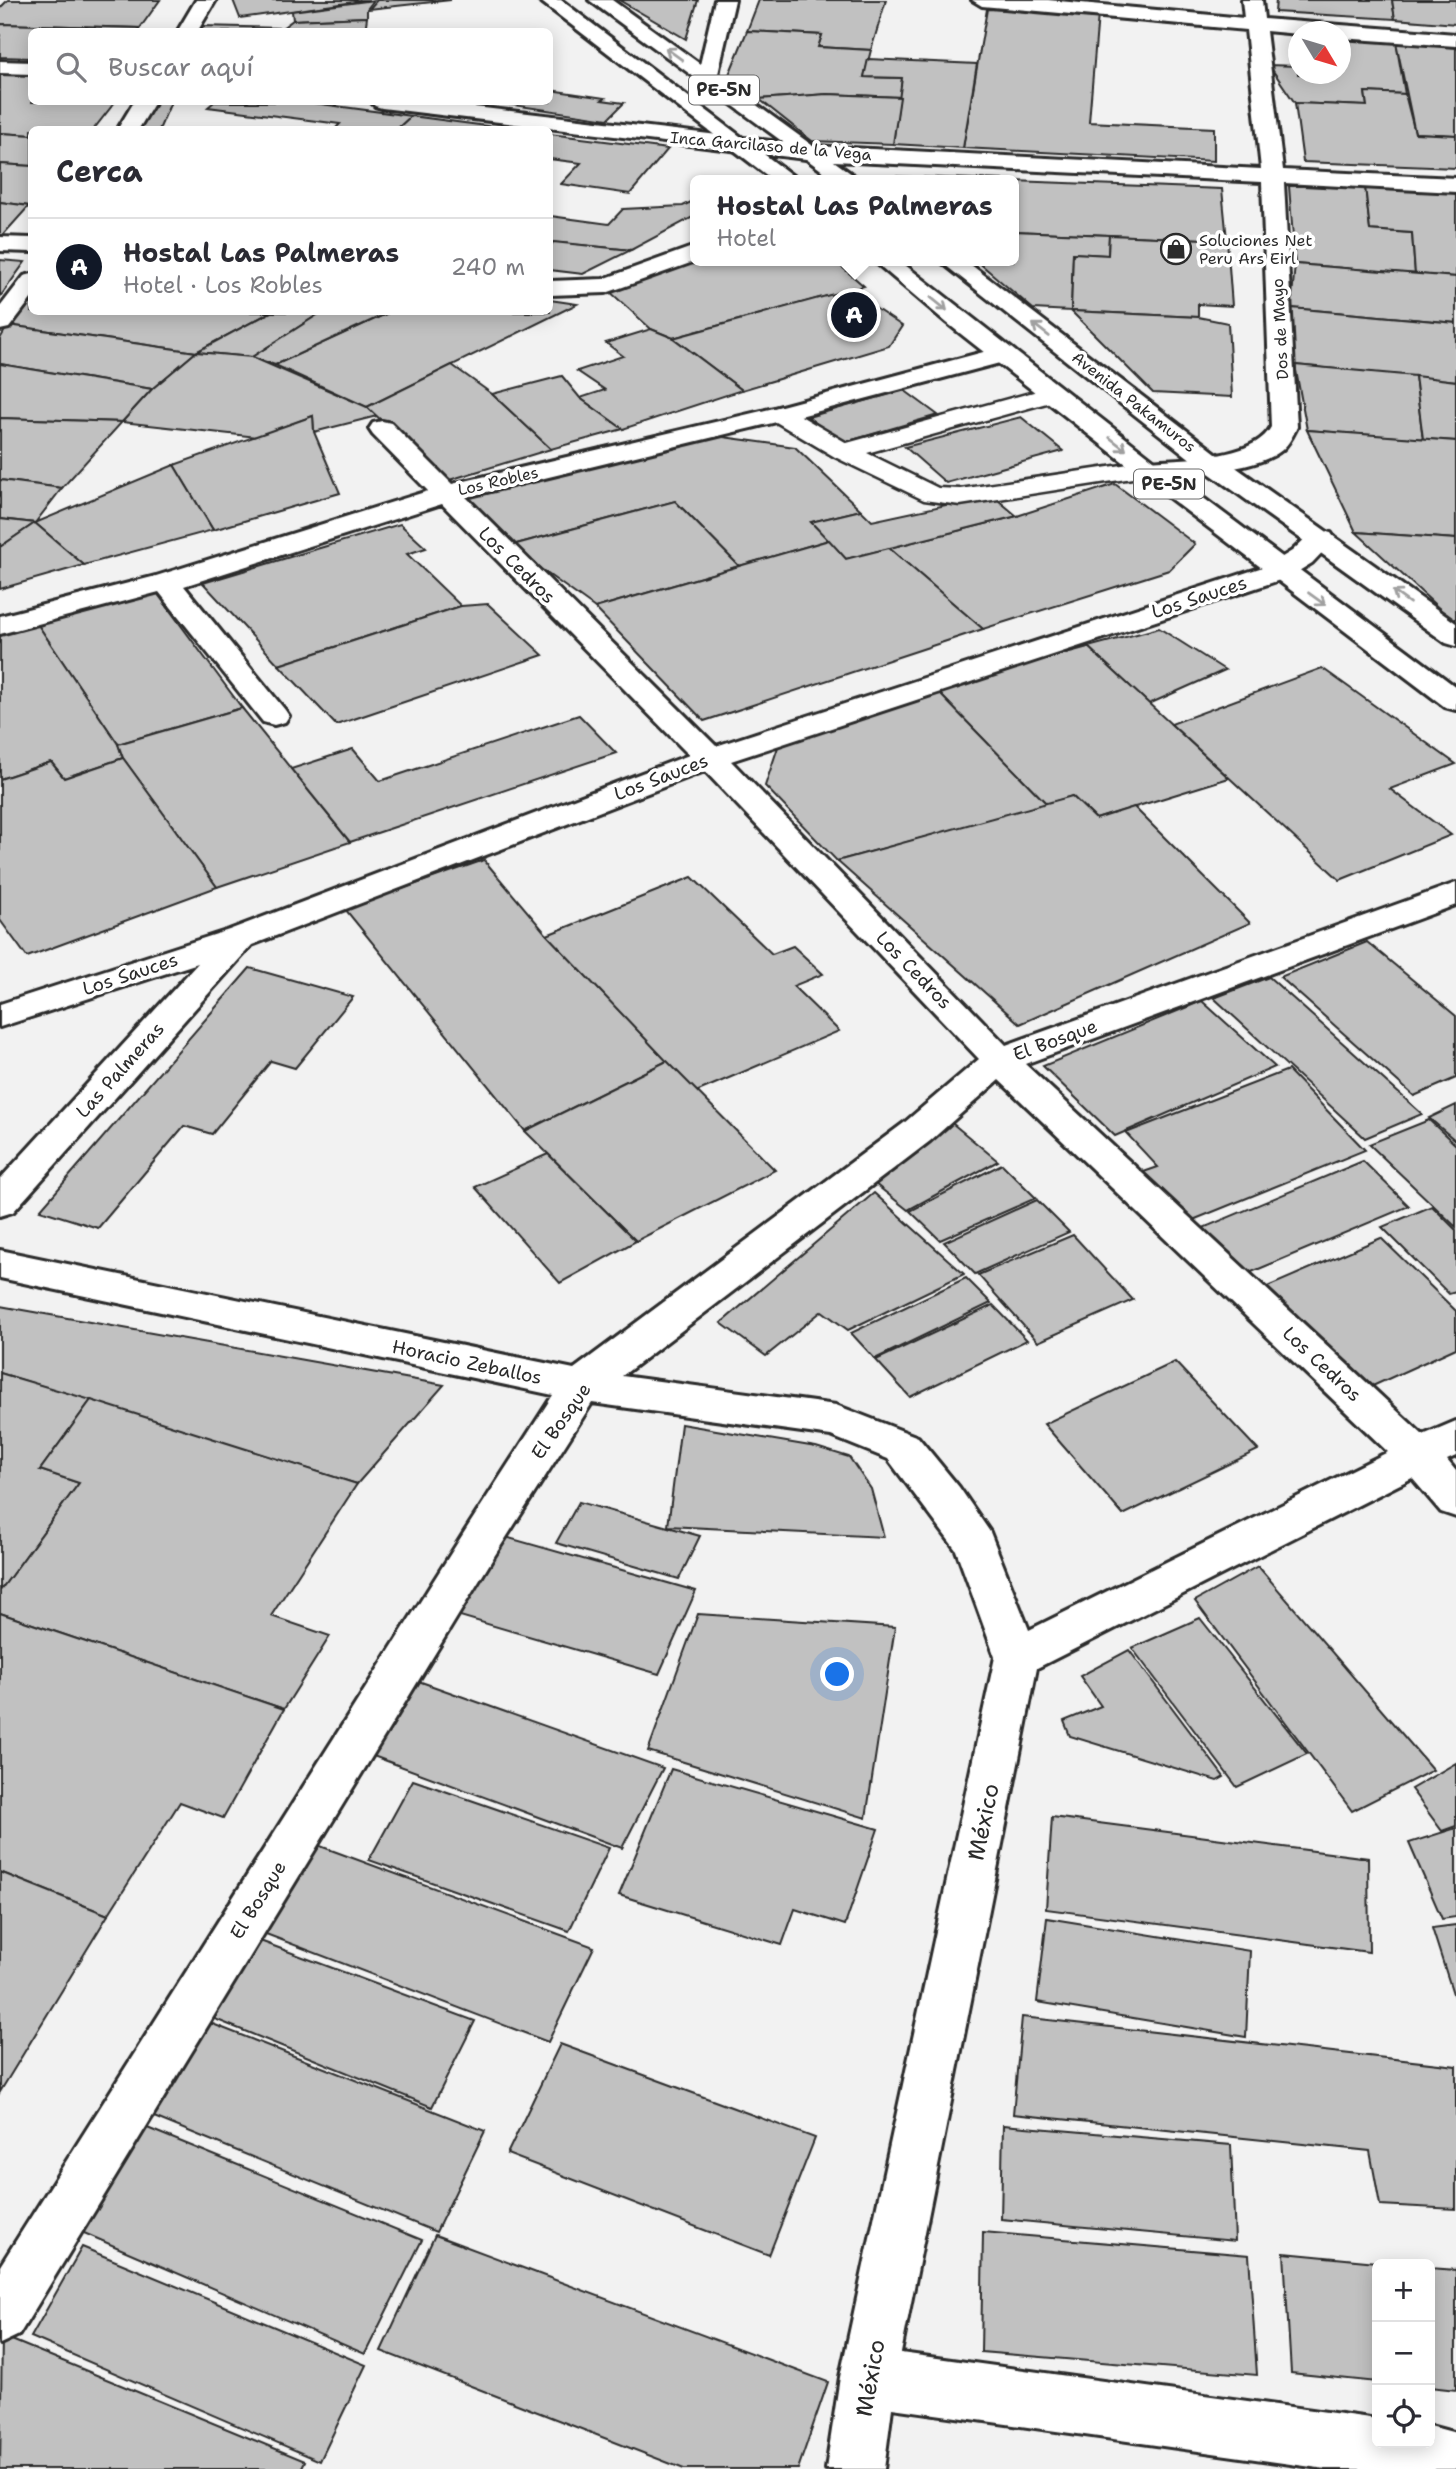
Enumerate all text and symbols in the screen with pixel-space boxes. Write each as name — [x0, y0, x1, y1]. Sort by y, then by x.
north arrow — [1288, 21, 1351, 84]
search box — [28, 28, 553, 105]
one-way arrow — [665, 47, 684, 62]
icon: search — [52, 48, 90, 86]
text: Buscar aquí — [108, 49, 254, 84]
road number: PE-5N — [689, 76, 759, 104]
street label: Inca Garcilaso de la Vega — [669, 127, 873, 165]
text: Cerca — [56, 151, 143, 192]
popup — [690, 175, 1019, 266]
text: Hostal Las Palmeras — [716, 188, 993, 223]
text: Hotel — [716, 223, 776, 253]
place label: Soluciones Net Peru Ars Eirl — [1199, 230, 1312, 269]
shop icon: Soluciones Net Peru Ars Eirl — [1159, 232, 1193, 266]
text: Hostal Las Palmeras — [123, 235, 399, 270]
text: A — [70, 252, 88, 282]
text: 240 m — [451, 252, 525, 282]
text: Hotel · Los Robles — [123, 270, 323, 300]
street label: Dos de Mayo — [1267, 278, 1293, 380]
pin: A — [831, 289, 877, 341]
one-way arrow — [929, 296, 947, 312]
one-way arrow — [1032, 323, 1051, 338]
street label: Avenida Pakamuros — [1068, 347, 1200, 457]
one-way arrow — [1108, 437, 1126, 452]
street label: Los Robles — [456, 461, 541, 500]
road number: PE-5N — [1134, 470, 1204, 498]
street label: Los Cedros — [473, 521, 561, 609]
street label: Los Sauces — [1148, 570, 1250, 624]
one-way arrow — [1392, 590, 1411, 604]
one-way arrow — [1307, 591, 1326, 606]
street label: Los Sauces — [610, 748, 712, 806]
street label: Los Cedros — [870, 926, 958, 1014]
street label: Los Sauces — [79, 947, 181, 1001]
street label: El Bosque — [1009, 1013, 1101, 1067]
street label: Las Palmeras — [70, 1017, 170, 1123]
street label: Los Cedros — [1277, 1321, 1367, 1407]
street label: Horacio Zeballos — [390, 1334, 544, 1390]
street label: El Bosque — [526, 1378, 596, 1464]
your location — [820, 1657, 854, 1691]
street label: México — [960, 1781, 1006, 1863]
street label: El Bosque — [224, 1856, 292, 1944]
map controls — [1372, 2259, 1435, 2448]
button: + — [1372, 2259, 1435, 2322]
button: − — [1372, 2322, 1435, 2385]
street label: México — [848, 2337, 892, 2419]
button: locate — [1372, 2385, 1435, 2448]

